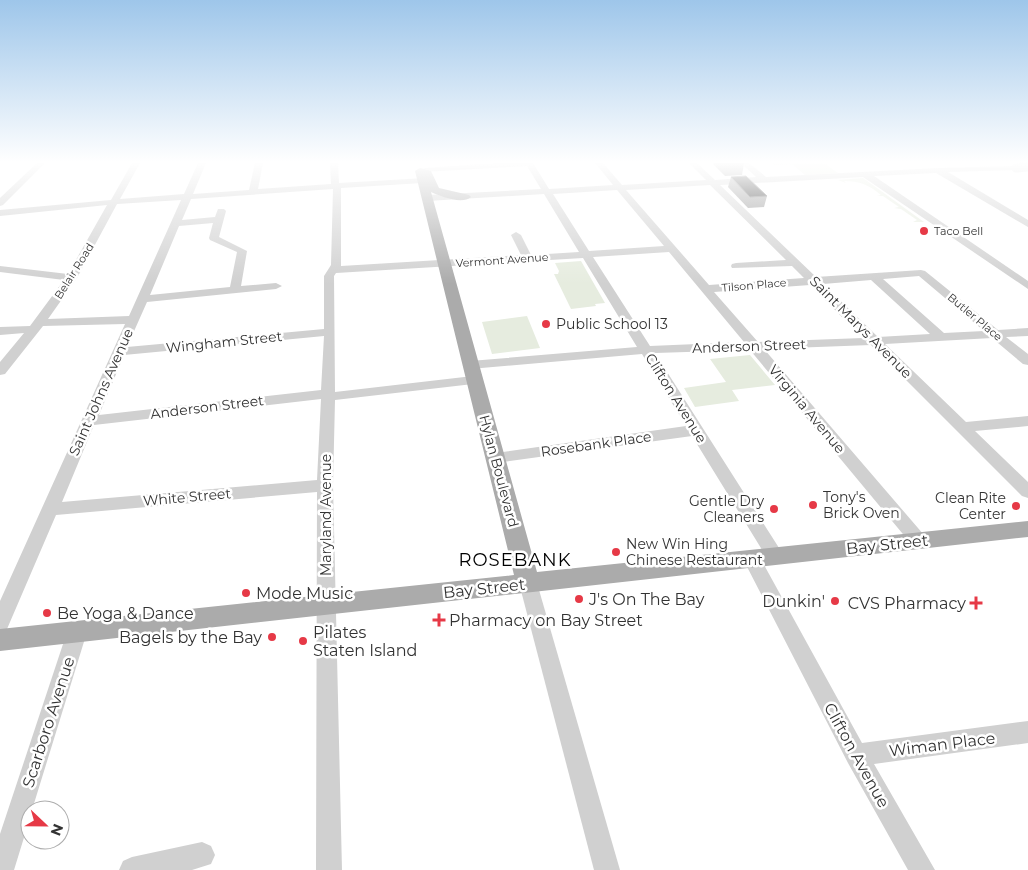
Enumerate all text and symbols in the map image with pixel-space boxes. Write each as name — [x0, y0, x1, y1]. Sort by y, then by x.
place label: Taco Bell — [934, 224, 983, 238]
marker: Taco Bell — [918, 225, 930, 237]
street label: Belair Road — [51, 240, 97, 302]
street label: Vermont Avenue — [455, 250, 549, 270]
street label: Saint Marys Avenue — [806, 272, 916, 382]
street label: Tilson Place — [721, 275, 787, 295]
street label: Butler Place — [945, 290, 1005, 344]
place label: Public School 13 — [556, 315, 668, 333]
marker: Public School 13 — [540, 318, 552, 330]
street label: Saint Johns Avenue — [65, 326, 137, 458]
street label: Wingham Street — [165, 327, 283, 357]
street label: Anderson Street — [692, 335, 807, 357]
street label: Clifton Avenue — [641, 350, 711, 446]
street label: Virginia Avenue — [765, 361, 849, 457]
street label: Anderson Street — [149, 391, 265, 423]
street label: Hylan Boulevard — [475, 413, 523, 529]
street label: Rosebank Place — [539, 427, 653, 461]
street label: Maryland Avenue — [317, 454, 335, 576]
street label: White Street — [142, 484, 232, 510]
place label: Tony's Brick Oven — [823, 488, 900, 522]
place label: Clean Rite Center — [935, 489, 1006, 523]
place label: Gentle Dry Cleaners — [689, 492, 764, 526]
marker: Tony's Brick Oven — [807, 499, 819, 511]
marker: Clean Rite Center — [1010, 500, 1022, 512]
marker: Gentle Dry Cleaners — [768, 503, 780, 515]
street label: Bay Street — [845, 531, 930, 558]
place label: New Win Hing Chinese Restaurant — [626, 535, 763, 569]
marker: New Win Hing Chinese Restaurant — [610, 546, 622, 558]
district label: ROSEBANK — [458, 549, 572, 571]
street label: Bay Street — [442, 575, 527, 602]
place label: Mode Music — [256, 584, 353, 603]
marker: Mode Music — [240, 587, 252, 599]
place label: J's On The Bay — [588, 590, 705, 609]
place label: Dunkin' — [762, 592, 825, 611]
marker: J's On The Bay — [573, 593, 585, 605]
place label: CVS Pharmacy — [848, 594, 966, 613]
marker: Dunkin' — [829, 595, 841, 607]
marker: CVS Pharmacy — [970, 597, 982, 609]
place label: Be Yoga & Dance — [57, 604, 194, 623]
marker: Be Yoga & Dance — [41, 607, 53, 619]
place label: Pharmacy on Bay Street — [449, 611, 643, 630]
marker: Pharmacy on Bay Street — [433, 614, 445, 626]
place label: Pilates Staten Island — [313, 623, 417, 660]
place label: Bagels by the Bay — [119, 628, 262, 647]
marker: Bagels by the Bay — [266, 631, 278, 643]
marker: Pilates Staten Island — [297, 635, 309, 647]
street label: Scarboro Avenue — [18, 654, 79, 790]
street label: Clifton Avenue — [820, 699, 893, 811]
street label: Wiman Place — [888, 729, 996, 760]
north arrow — [20, 800, 70, 850]
text: N — [47, 821, 68, 838]

